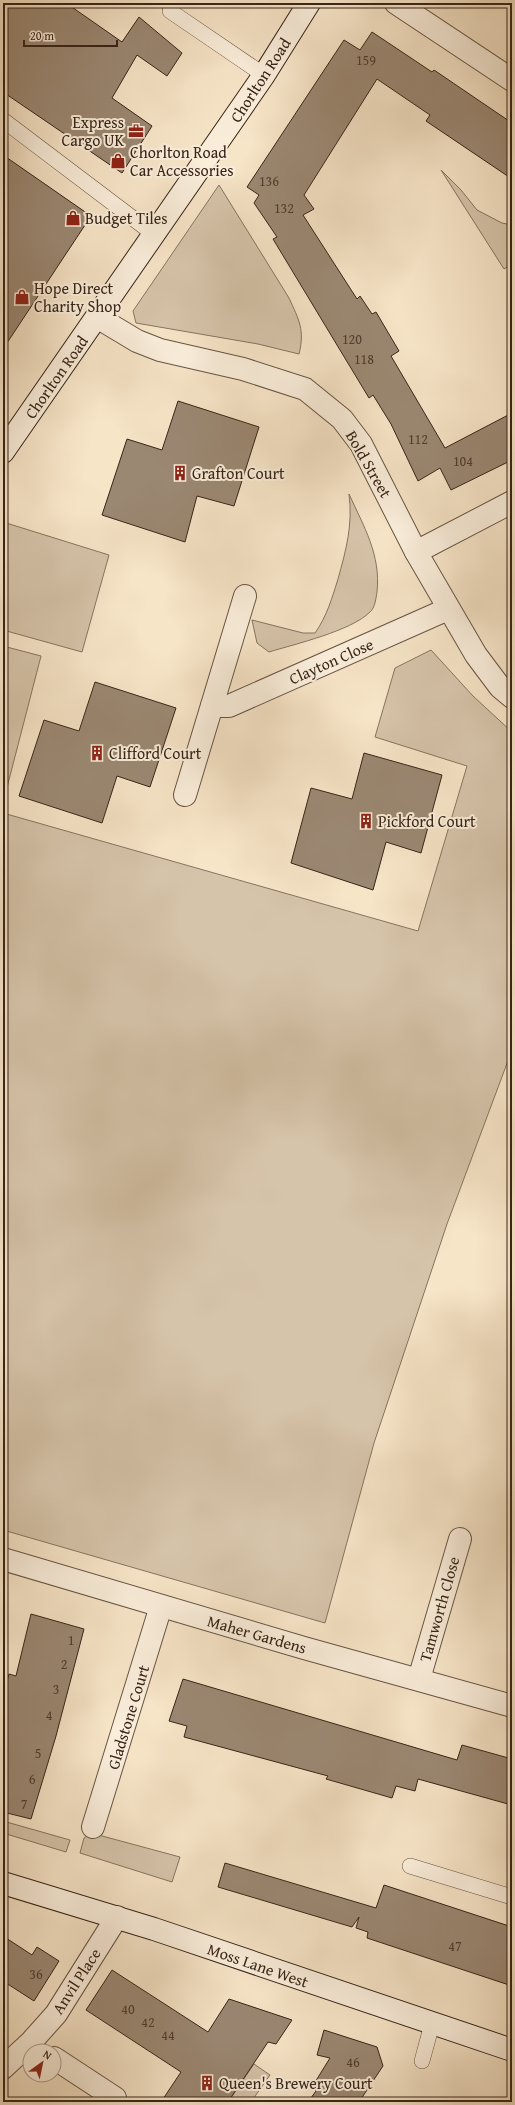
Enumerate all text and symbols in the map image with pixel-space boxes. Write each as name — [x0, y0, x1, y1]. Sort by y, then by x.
scale bar — [24, 22, 117, 48]
text: 20 m — [30, 27, 54, 44]
street label: Chorlton Road — [224, 33, 297, 127]
house number: 159 — [356, 50, 376, 70]
place label: Express Cargo UK — [61, 110, 125, 152]
office icon: Express Cargo UK — [127, 122, 145, 140]
place label: Chorlton Road Car Accessories — [130, 140, 234, 182]
shop icon: Chorlton Road Car Accessories — [109, 152, 127, 170]
house number: 136 — [259, 171, 279, 191]
house number: 132 — [274, 198, 294, 218]
place label: Budget Tiles — [85, 206, 168, 230]
shop icon: Budget Tiles — [64, 209, 82, 227]
place label: Hope Direct Charity Shop — [34, 276, 121, 318]
shop icon: Hope Direct Charity Shop — [13, 288, 31, 306]
house number: 120 — [342, 329, 362, 349]
street label: Chorlton Road — [18, 330, 94, 424]
house number: 118 — [354, 349, 374, 369]
street label: Bold Street — [340, 426, 398, 502]
house number: 112 — [408, 429, 428, 449]
house number: 104 — [453, 451, 473, 471]
place label: Grafton Court — [192, 461, 285, 485]
building icon: Grafton Court — [171, 464, 189, 482]
street label: Clayton Close — [285, 632, 377, 690]
place label: Clifford Court — [109, 741, 202, 765]
building icon: Clifford Court — [88, 744, 106, 762]
place label: Pickford Court — [378, 809, 476, 833]
building icon: Pickford Court — [357, 812, 375, 830]
street label: Tamworth Close — [413, 1554, 465, 1664]
street label: Maher Gardens — [205, 1608, 309, 1660]
house number: 1 — [68, 1630, 74, 1650]
house number: 2 — [61, 1654, 67, 1674]
street label: Gladstone Court — [101, 1662, 155, 1772]
house number: 3 — [53, 1679, 59, 1699]
house number: 4 — [46, 1705, 53, 1725]
house number: 5 — [35, 1743, 41, 1763]
house number: 6 — [29, 1769, 36, 1789]
house number: 7 — [21, 1794, 28, 1814]
house number: 47 — [448, 1936, 462, 1956]
street label: Moss Lane West — [204, 1937, 312, 1994]
street label: Anvil Place — [46, 1943, 106, 2019]
house number: 36 — [29, 1964, 43, 1984]
house number: 40 — [121, 1999, 135, 2019]
house number: 42 — [141, 2012, 155, 2032]
house number: 44 — [161, 2025, 175, 2045]
north arrow — [22, 2043, 62, 2083]
text: N — [40, 2046, 55, 2064]
house number: 46 — [346, 2052, 360, 2072]
place label: Queen's Brewery Court — [219, 2071, 373, 2095]
building icon: Queen's Brewery Court — [198, 2074, 216, 2092]

